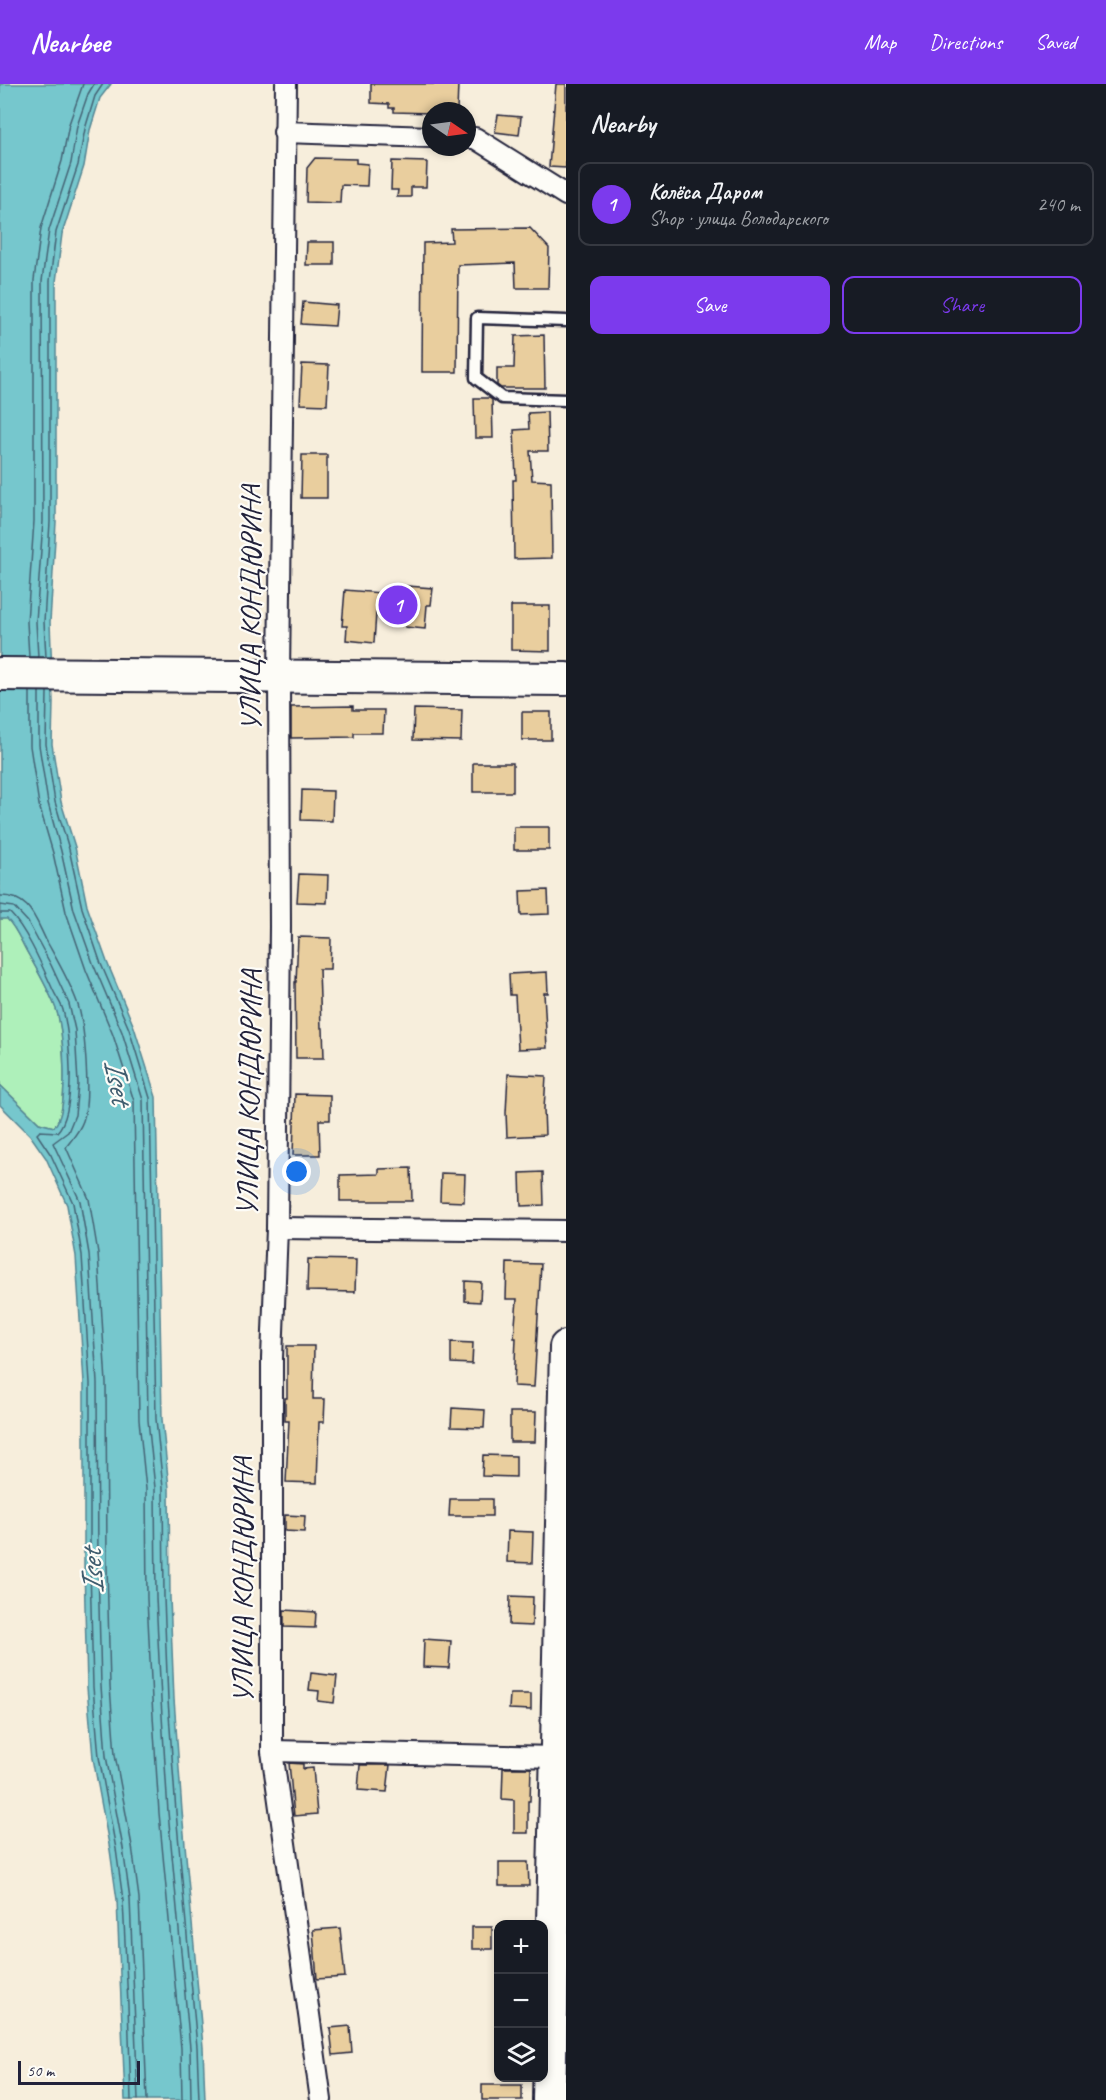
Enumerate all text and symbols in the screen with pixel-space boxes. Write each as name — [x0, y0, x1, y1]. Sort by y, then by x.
text: Nearbee — [30, 25, 110, 60]
text: Map — [864, 29, 896, 55]
text: Directions — [929, 29, 1002, 55]
text: Saved — [1035, 29, 1076, 55]
north arrow — [422, 102, 476, 156]
text: Nearby — [590, 107, 655, 140]
text: Колёса Даром — [649, 178, 762, 206]
text: 1 — [607, 192, 616, 217]
text: 240 m — [1037, 192, 1080, 217]
text: Shop · улица Володарского — [649, 206, 828, 231]
button: Save — [590, 276, 830, 334]
button: Share — [842, 276, 1082, 334]
street label: УЛИЦА КОНДЮРИНА — [231, 483, 269, 731]
pin: 1 — [378, 582, 418, 628]
street label: УЛИЦА КОНДЮРИНА — [228, 968, 270, 1217]
water label: Iset — [94, 1056, 144, 1113]
your location — [282, 1157, 311, 1186]
street label: УЛИЦА КОНДЮРИНА — [223, 1455, 261, 1703]
water label: Iset — [70, 1542, 113, 1595]
map controls — [494, 1920, 548, 2082]
button: + — [494, 1920, 548, 1974]
button: − — [494, 1974, 548, 2028]
button: layers — [494, 2028, 548, 2082]
scale bar — [18, 2058, 140, 2086]
text: 50 m — [27, 2061, 54, 2081]

